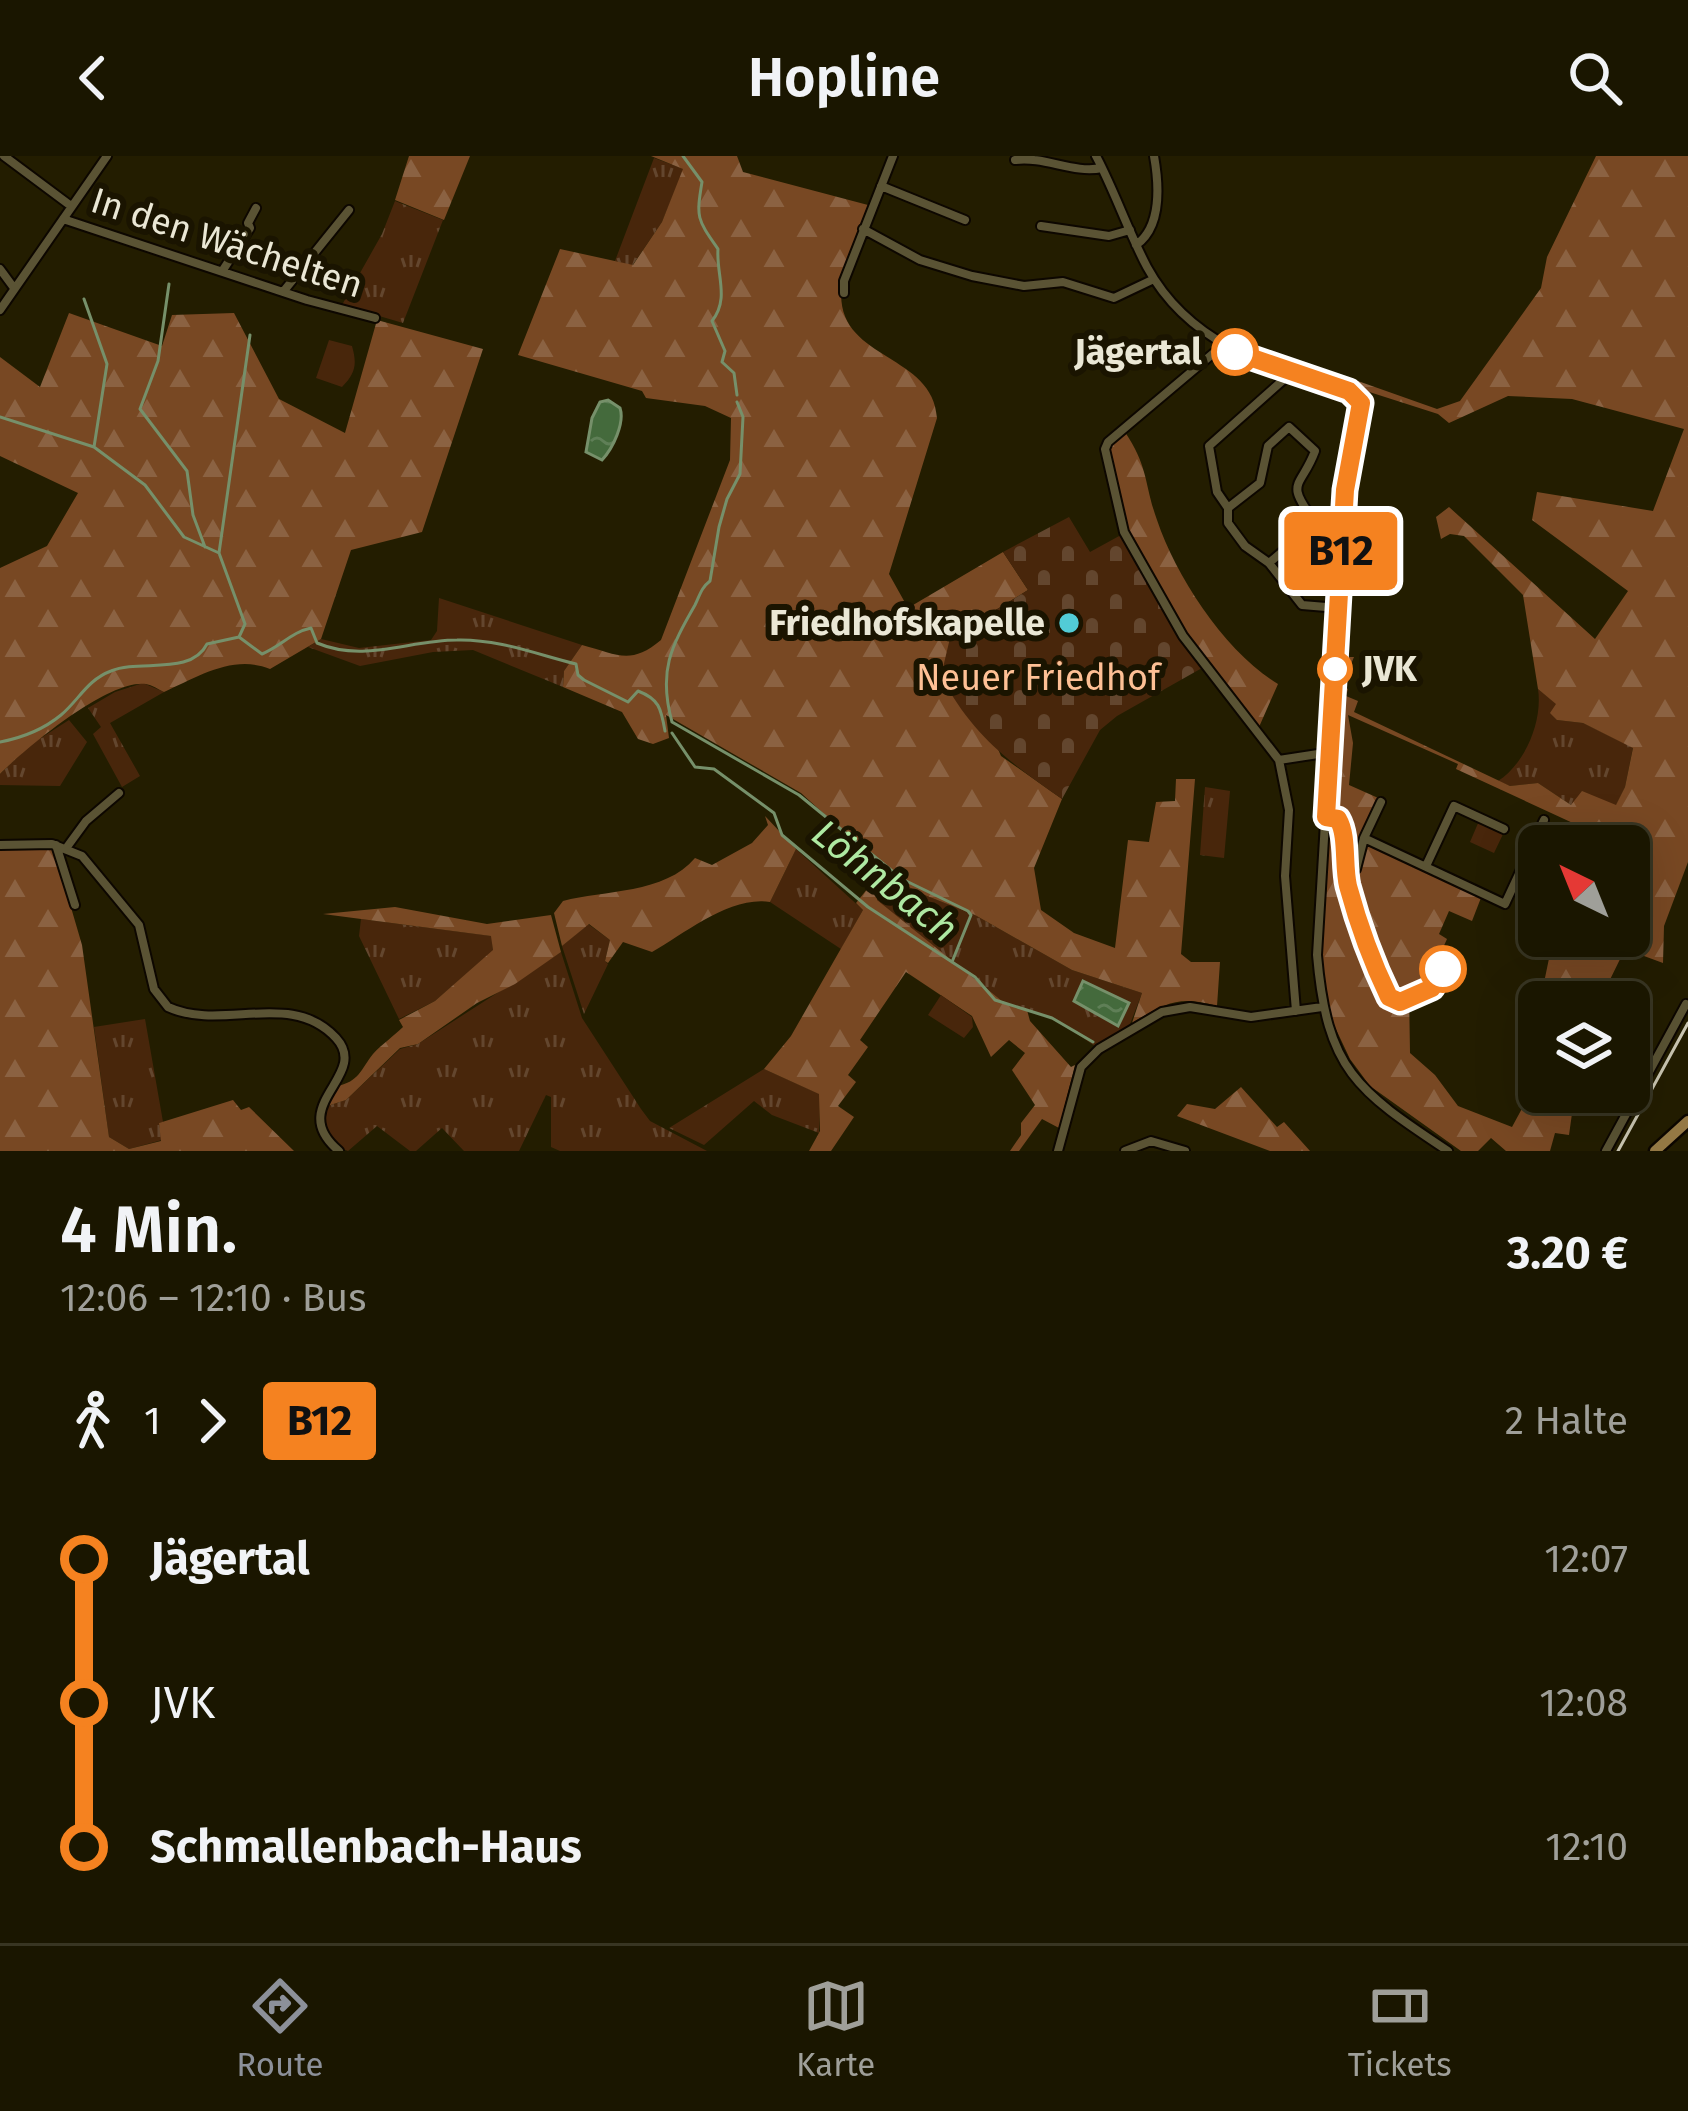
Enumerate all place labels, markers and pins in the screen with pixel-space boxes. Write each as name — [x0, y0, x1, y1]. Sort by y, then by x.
place label: Jägertal — [1073, 330, 1202, 374]
marker: Jägertal — [1213, 330, 1257, 374]
place label: Friedhofskapelle — [769, 601, 1045, 645]
marker: Friedhofskapelle — [1056, 610, 1082, 636]
place label: JVK — [1361, 647, 1418, 691]
marker: JVK — [1319, 653, 1351, 685]
unlabelled marker — [1421, 947, 1465, 991]

